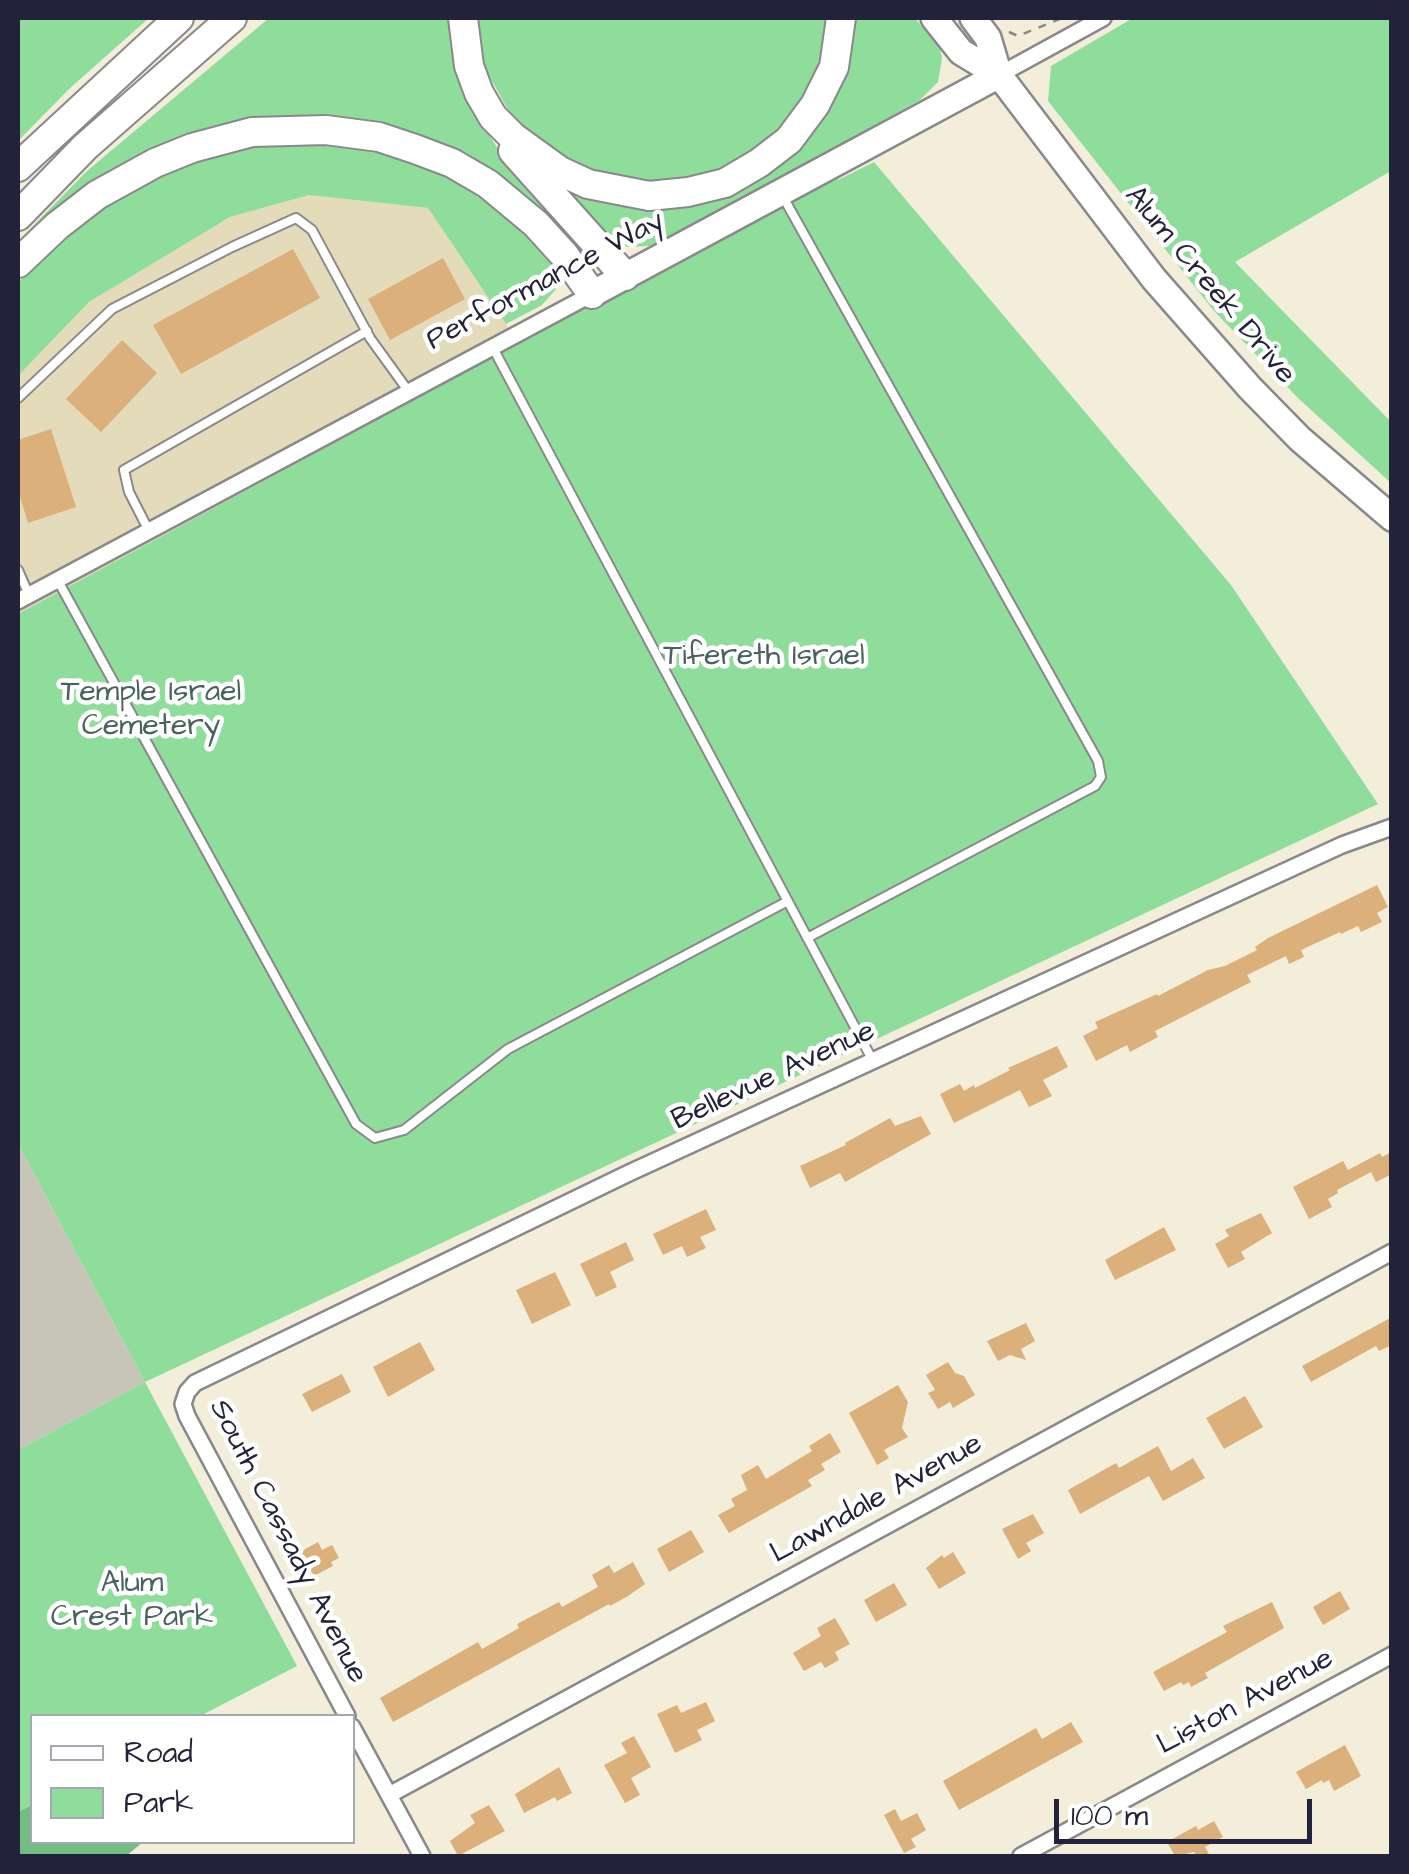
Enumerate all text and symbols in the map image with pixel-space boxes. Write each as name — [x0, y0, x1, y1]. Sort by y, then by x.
street label: Alum Creek Drive — [1116, 180, 1302, 392]
street label: Performance Way — [421, 204, 671, 360]
park label: Tifereth Israel — [663, 640, 865, 676]
park label: Temple Israel Cemetery — [61, 676, 241, 746]
street label: Bellevue Avenue — [667, 1014, 881, 1140]
street label: South Cassady Avenue — [200, 1394, 374, 1690]
street label: Lawndale Avenue — [765, 1427, 989, 1573]
park label: Alum Crest Park — [51, 1567, 213, 1638]
street label: Liston Avenue — [1152, 1642, 1340, 1764]
legend — [30, 1714, 355, 1844]
text: Road — [124, 1732, 193, 1774]
scale bar — [1059, 1779, 1316, 1841]
text: Park — [124, 1782, 193, 1824]
text: 100 m — [1071, 1795, 1148, 1837]

